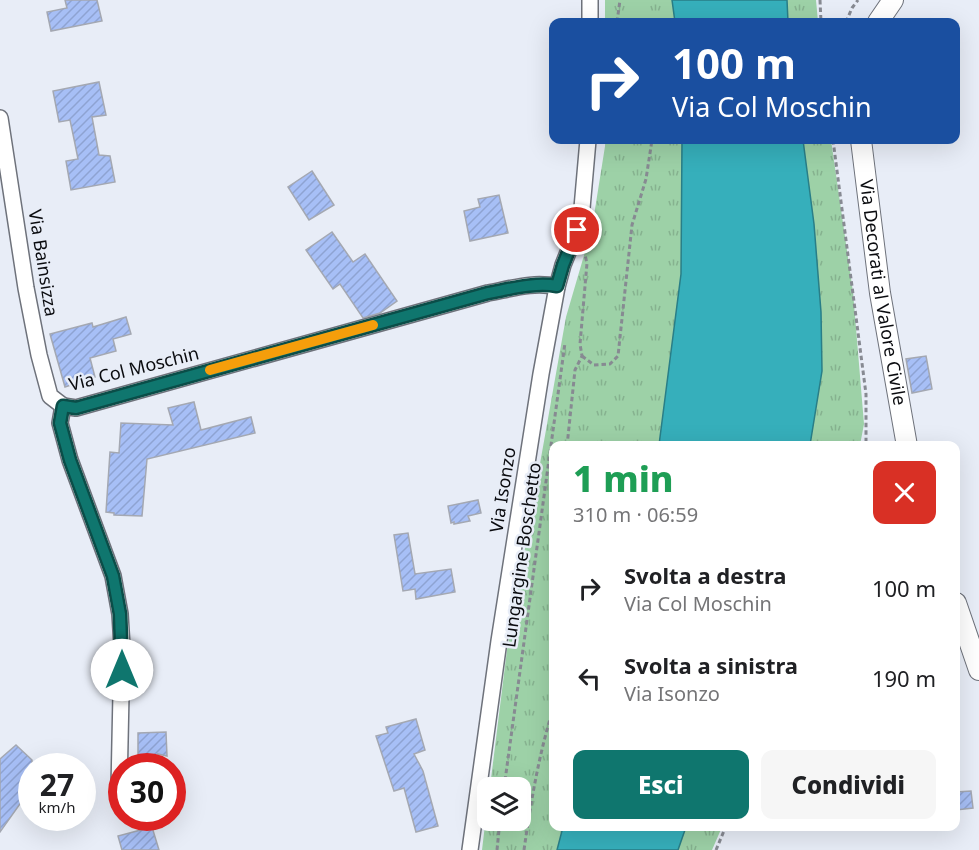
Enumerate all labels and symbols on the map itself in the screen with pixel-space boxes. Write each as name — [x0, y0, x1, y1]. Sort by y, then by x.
street label: Via Decorati al Valore Civile — [855, 178, 913, 407]
pin — [551, 204, 602, 255]
street label: Via Bainsizza — [24, 208, 64, 318]
street label: Via Col Moschin — [66, 340, 201, 396]
street label: Via Isonzo — [483, 445, 521, 534]
street label: Lungargine Boschetto — [496, 461, 546, 649]
position arrow — [90, 638, 154, 702]
speed limit sign: 30 — [108, 753, 186, 831]

